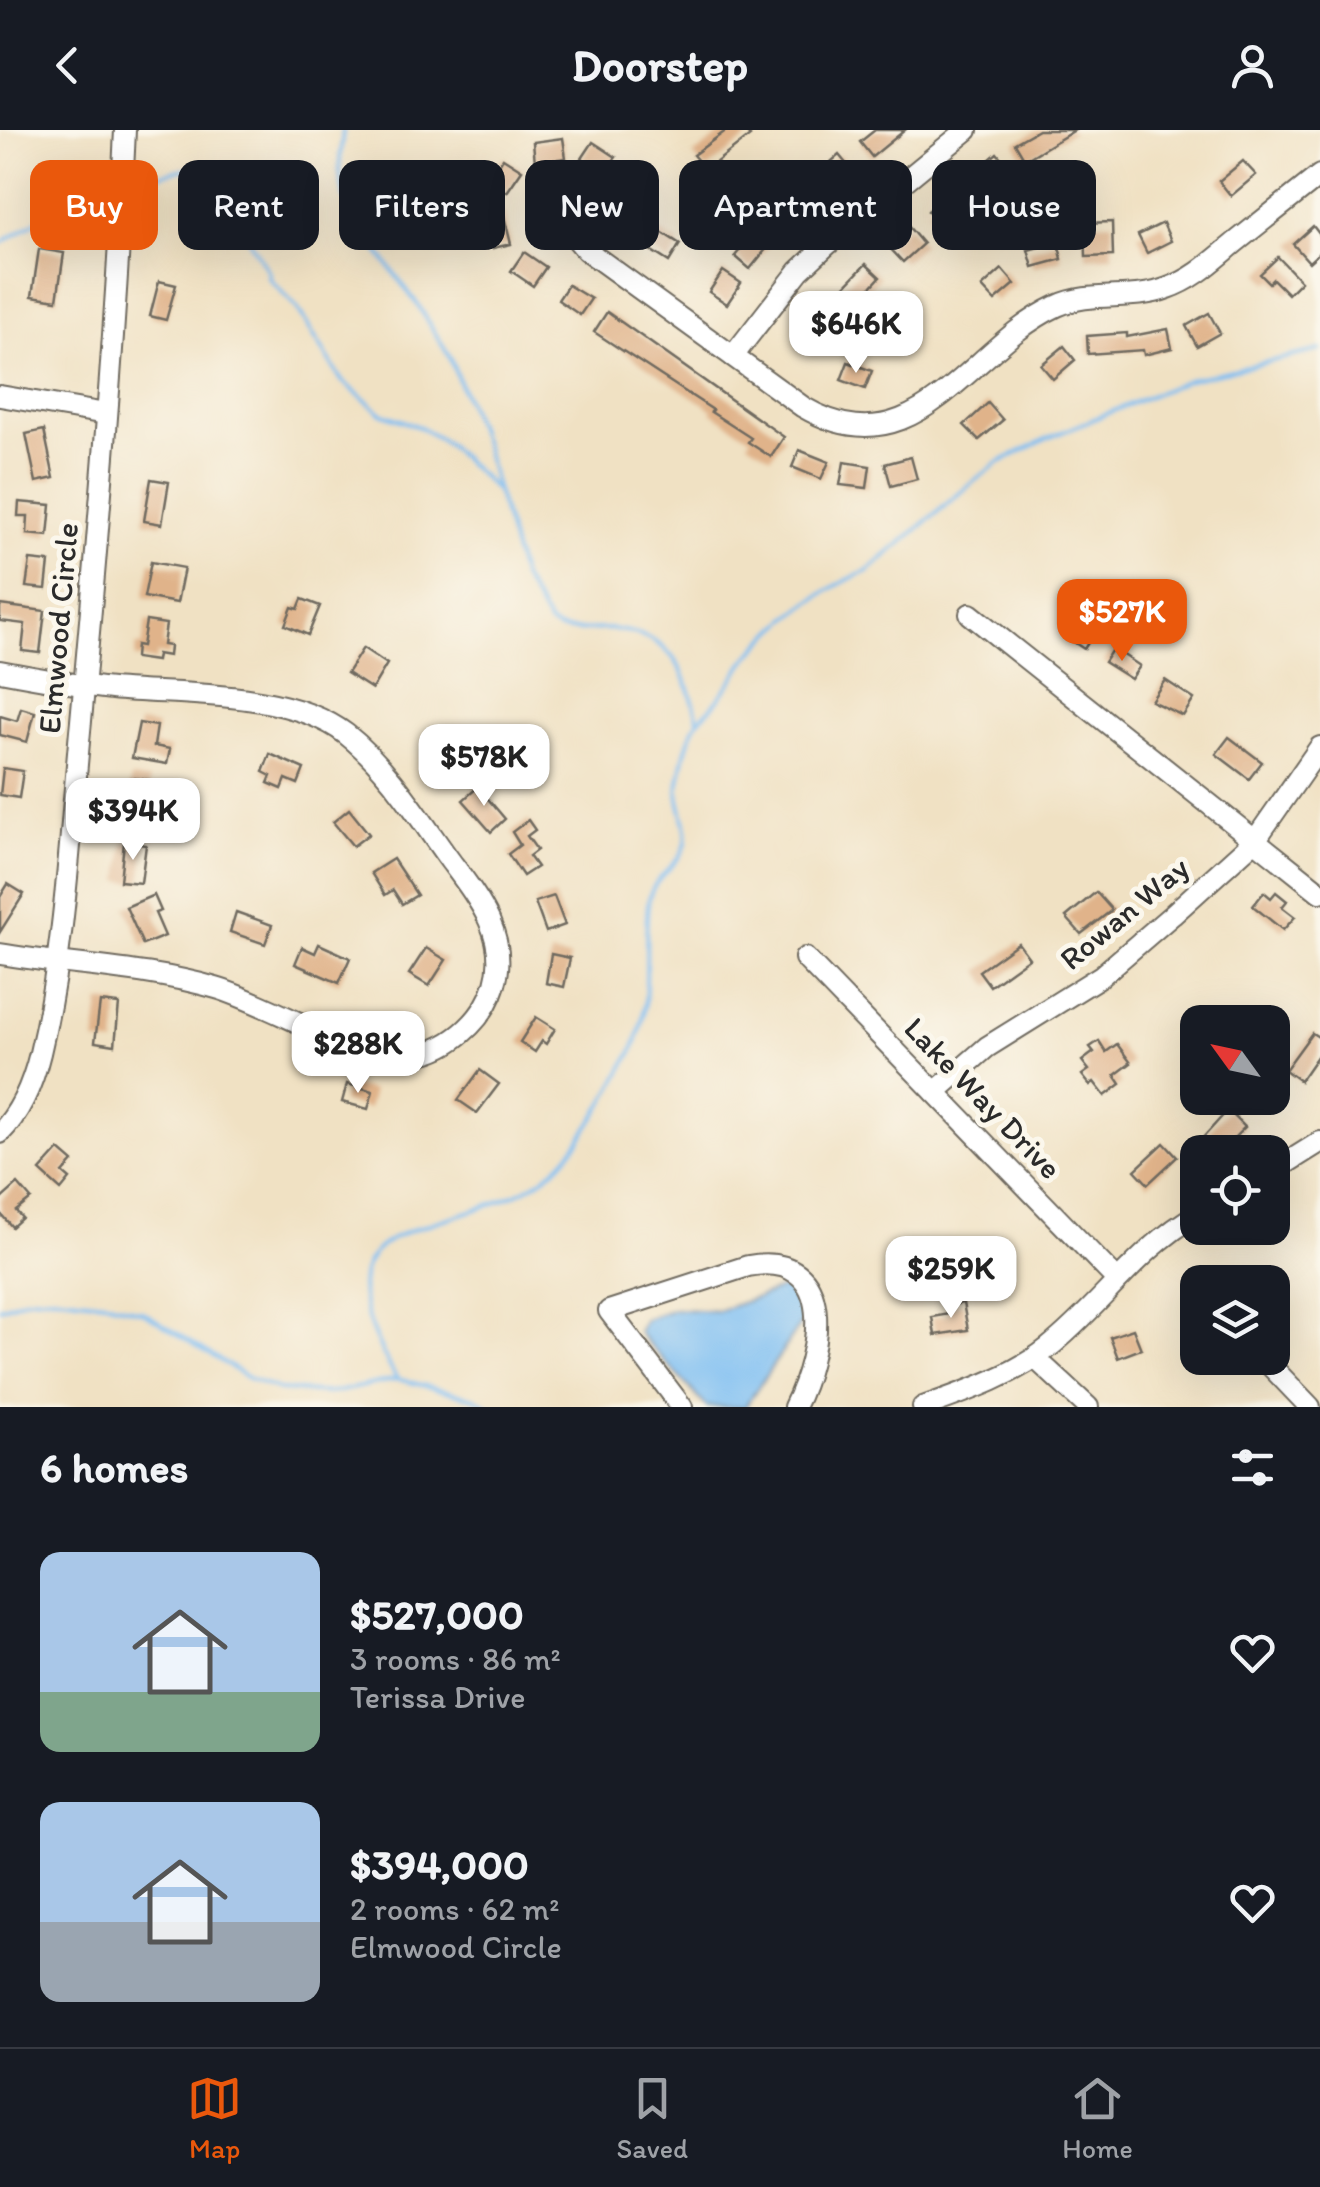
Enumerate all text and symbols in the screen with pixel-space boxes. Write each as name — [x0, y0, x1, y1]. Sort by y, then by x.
icon: back — [40, 38, 95, 93]
text: Doorstep — [572, 38, 748, 92]
icon: person — [1225, 38, 1280, 93]
chip: Buy — [30, 160, 158, 250]
chip: Rent — [178, 160, 319, 250]
chip: Filters — [339, 160, 505, 250]
chip: New — [525, 160, 659, 250]
chip: Apartment — [679, 160, 912, 250]
chip: House — [932, 160, 1096, 250]
pin: $646K — [786, 291, 926, 376]
text: $646K — [811, 304, 901, 342]
street label: Elmwood Circle — [30, 521, 86, 735]
pin: $527K — [1052, 579, 1192, 664]
text: $527K — [1079, 592, 1165, 630]
pin: $578K — [414, 724, 554, 809]
text: $578K — [441, 737, 527, 775]
pin: $394K — [63, 778, 203, 863]
text: $394K — [88, 791, 178, 829]
street label: Rowan Way — [1052, 848, 1196, 978]
north arrow — [1180, 1005, 1290, 1115]
map controls — [1180, 1005, 1290, 1375]
street label: Lake Way Drive — [896, 1009, 1070, 1187]
pin: $288K — [288, 1011, 428, 1096]
text: $288K — [314, 1024, 402, 1062]
button: locate — [1180, 1135, 1290, 1245]
pin: $259K — [881, 1236, 1021, 1321]
text: $259K — [907, 1249, 995, 1287]
button: layers — [1180, 1265, 1290, 1375]
icon: filters — [1225, 1440, 1280, 1495]
text: 6 homes — [40, 1442, 188, 1493]
text: $527,000 — [350, 1589, 524, 1640]
icon: home — [120, 1592, 240, 1712]
icon: heart — [1225, 1625, 1280, 1680]
text: 3 rooms · 86 m² — [350, 1640, 561, 1678]
text: Terissa Drive — [350, 1678, 526, 1716]
text: $394,000 — [350, 1839, 529, 1890]
icon: home — [120, 1842, 240, 1962]
icon: heart — [1225, 1875, 1280, 1930]
text: 2 rooms · 62 m² — [350, 1890, 559, 1928]
text: Elmwood Circle — [350, 1928, 562, 1966]
tab: Map — [187, 2071, 242, 2165]
tab: Saved — [616, 2071, 688, 2165]
tab: Home — [1062, 2071, 1133, 2165]

